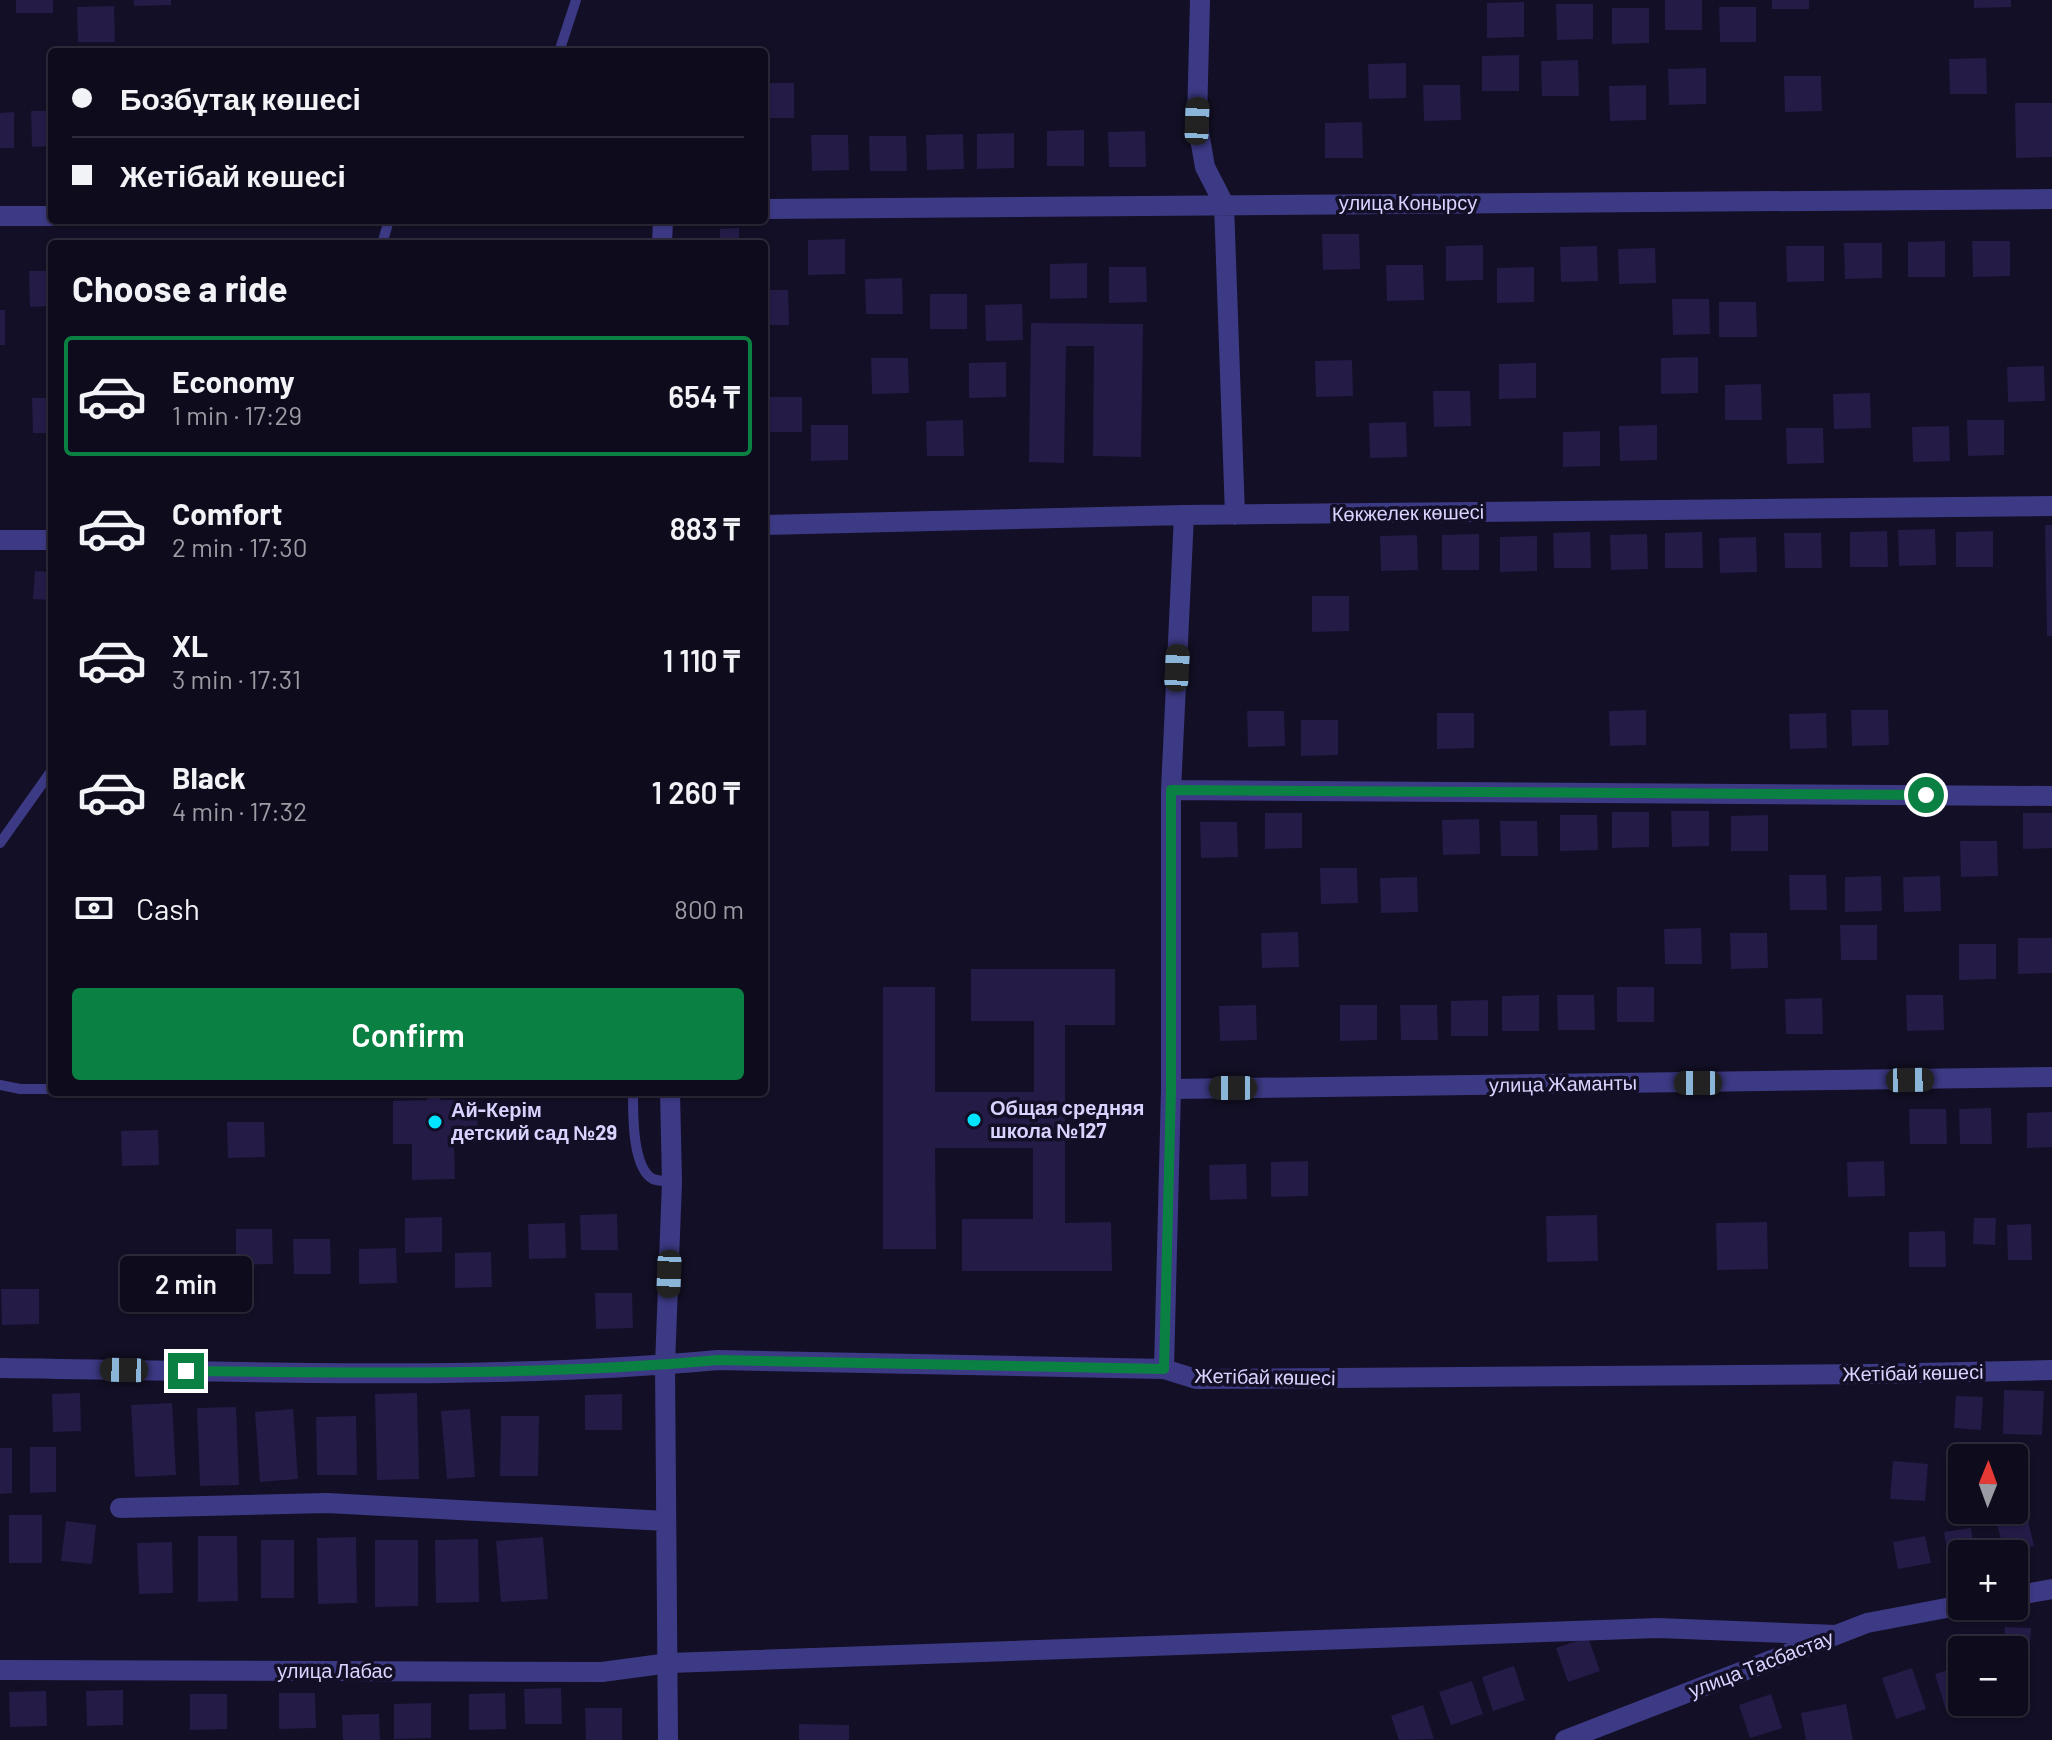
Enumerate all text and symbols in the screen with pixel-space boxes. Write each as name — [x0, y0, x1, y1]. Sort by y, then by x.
text: Бозбұтақ көшесі — [120, 80, 361, 116]
car — [1184, 97, 1210, 145]
text: Жетібай көшесі — [120, 157, 346, 193]
street label: улица Конырсу — [1339, 190, 1477, 214]
text: Choose a ride — [72, 266, 288, 309]
icon: car — [76, 360, 148, 432]
text: Economy — [172, 363, 295, 399]
text: 654 ₸ — [668, 378, 740, 414]
text: 1 min · 17:29 — [172, 399, 302, 430]
icon: car — [76, 492, 148, 564]
text: Comfort — [172, 495, 282, 531]
street label: Көкжелек көшесі — [1332, 499, 1484, 525]
text: 883 ₸ — [670, 510, 740, 546]
text: 2 min · 17:30 — [172, 531, 307, 562]
icon: car — [76, 624, 148, 696]
text: XL — [172, 627, 208, 663]
text: 1 110 ₸ — [663, 642, 740, 678]
car — [1164, 643, 1190, 693]
text: 3 min · 17:31 — [172, 663, 301, 694]
icon: car — [76, 756, 148, 828]
text: Black — [172, 759, 246, 795]
text: 1 260 ₸ — [652, 774, 740, 810]
route start — [1908, 777, 1944, 813]
text: 4 min · 17:32 — [172, 795, 307, 826]
icon: cash — [72, 886, 116, 930]
text: Cash — [136, 890, 200, 926]
text: 800 m — [674, 893, 744, 924]
button: Confirm — [72, 988, 744, 1080]
car — [1886, 1068, 1934, 1092]
street label: улица Жаманты — [1489, 1070, 1637, 1096]
car — [1674, 1071, 1722, 1095]
car — [1209, 1076, 1257, 1100]
place label: Общая средняя школа №127 — [990, 1095, 1144, 1142]
place label: Ай-Керім детский сад №29 — [451, 1097, 617, 1144]
marker: Общая средняя школа №127 — [965, 1111, 983, 1129]
marker: Ай-Керім детский сад №29 — [426, 1113, 444, 1131]
car — [656, 1250, 682, 1298]
callout: 2 min — [120, 1255, 252, 1311]
text: 2 min — [155, 1268, 217, 1299]
route end — [168, 1353, 204, 1389]
car — [100, 1358, 148, 1382]
street label: Жетібай көшесі — [1842, 1359, 1984, 1385]
street label: Жетібай көшесі — [1194, 1363, 1336, 1389]
north arrow — [1948, 1444, 2028, 1524]
map controls — [1948, 1444, 2028, 1716]
button: + — [1948, 1540, 2028, 1620]
street label: улица Тасбастау — [1685, 1624, 1837, 1702]
button: − — [1948, 1636, 2028, 1716]
street label: улица Лабас — [277, 1658, 393, 1682]

